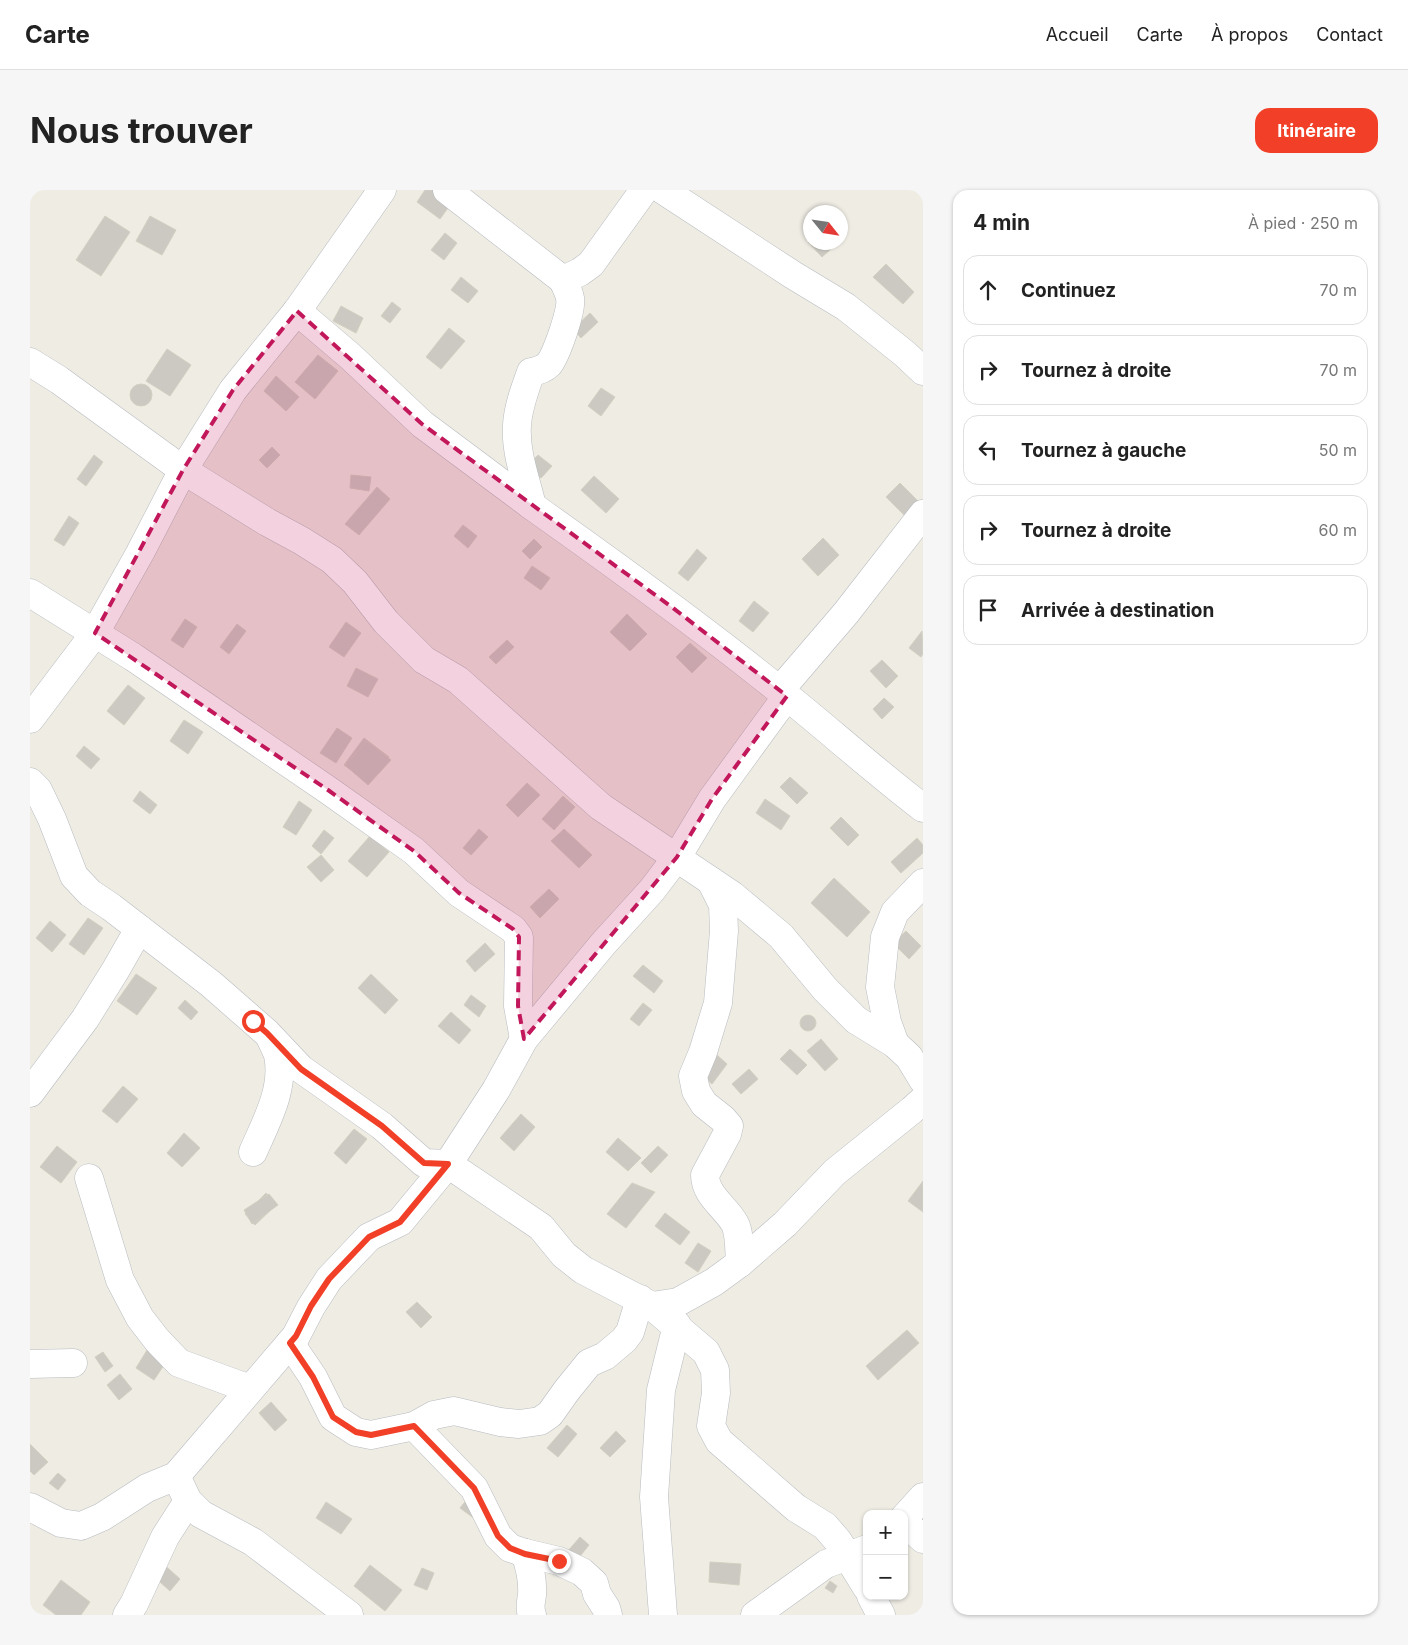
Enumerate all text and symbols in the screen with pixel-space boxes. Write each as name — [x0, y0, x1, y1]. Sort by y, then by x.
text: Carte — [25, 20, 90, 49]
text: Accueil — [1046, 24, 1109, 45]
text: Carte — [1137, 24, 1183, 45]
text: À propos — [1211, 24, 1288, 45]
text: Contact — [1316, 24, 1383, 45]
button: Itinéraire — [1255, 108, 1378, 153]
text: Nous trouver — [30, 109, 253, 151]
north arrow — [803, 205, 848, 250]
text: 4 min — [973, 210, 1030, 235]
text: À pied · 250 m — [1248, 213, 1358, 233]
icon: ahead — [974, 276, 1002, 304]
text: Continuez — [1021, 279, 1116, 302]
text: 70 m — [1320, 280, 1357, 300]
icon: right — [974, 356, 1002, 384]
text: Tournez à droite — [1021, 359, 1171, 382]
text: 70 m — [1320, 360, 1357, 380]
icon: left — [974, 436, 1002, 464]
text: Tournez à gauche — [1021, 439, 1186, 462]
text: 50 m — [1319, 440, 1357, 460]
icon: right — [974, 516, 1002, 544]
text: Tournez à droite — [1021, 519, 1171, 542]
text: 60 m — [1318, 520, 1357, 540]
icon: arrive — [974, 596, 1002, 624]
text: Arrivée à destination — [1021, 599, 1214, 622]
route start — [242, 1010, 265, 1033]
map controls — [863, 1510, 908, 1600]
button: + — [863, 1510, 908, 1555]
route end — [548, 1550, 571, 1573]
button: − — [863, 1555, 908, 1600]

